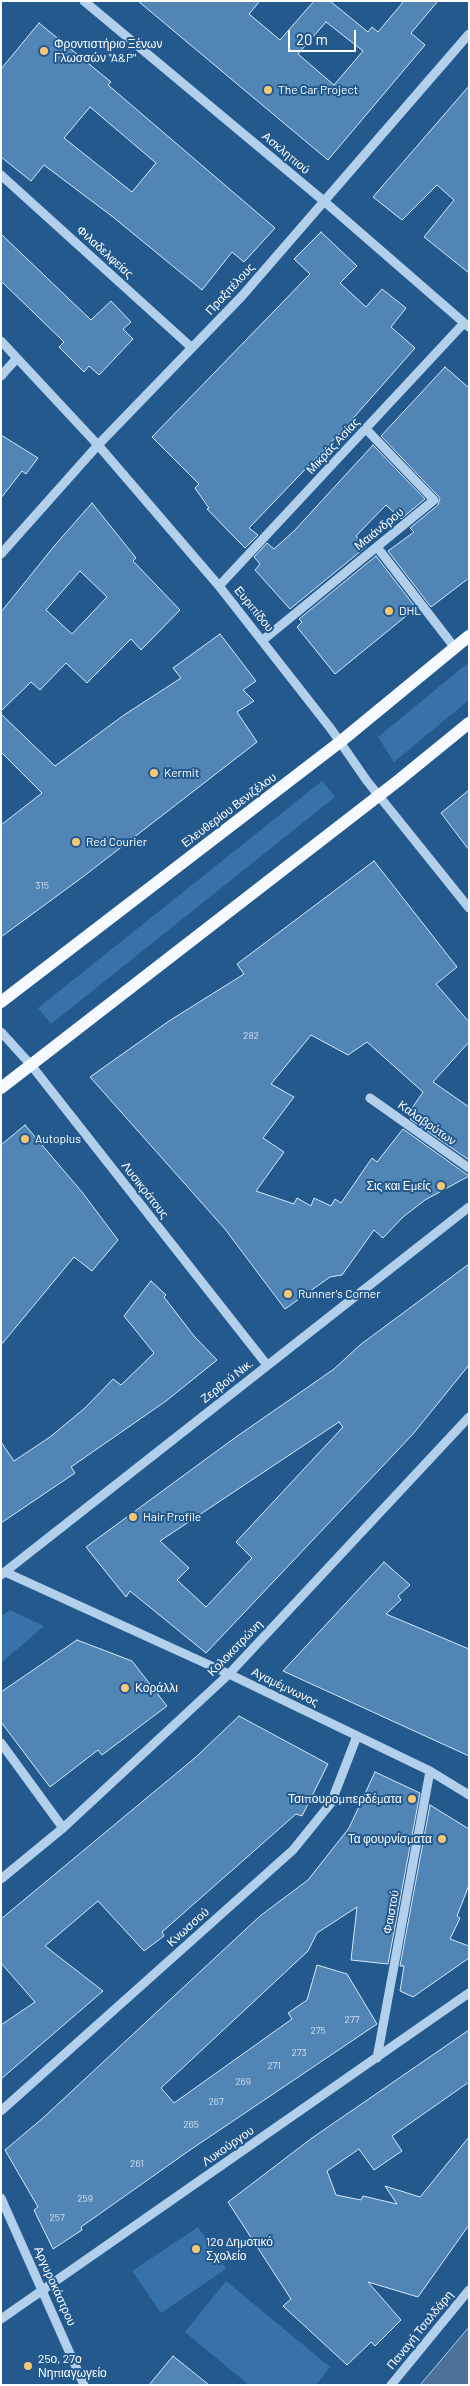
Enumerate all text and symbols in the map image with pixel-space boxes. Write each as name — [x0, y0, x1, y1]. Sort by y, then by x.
scale bar — [290, 20, 358, 52]
text: 20 m — [296, 30, 328, 48]
place label: Φροντιστήριο Ξένων Γλωσσών "A&P" — [54, 37, 162, 65]
marker: Φροντιστήριο Ξένων Γλωσσών "A&P" — [38, 45, 50, 57]
place label: The Car Project — [278, 83, 358, 97]
marker: The Car Project — [262, 84, 274, 96]
street label: Ασκληπιού — [259, 129, 313, 177]
street label: Φιλαδελφείας — [74, 223, 136, 281]
street label: Πραξιτέλους — [202, 260, 258, 318]
street label: Μικράς Ασίας — [303, 415, 363, 477]
street label: Μαιάνδρου — [351, 505, 407, 553]
street label: Ευριπίδου — [231, 583, 277, 635]
place label: DHL — [399, 604, 421, 618]
marker: DHL — [383, 605, 395, 617]
place label: Kermit — [164, 766, 199, 780]
marker: Kermit — [148, 767, 160, 779]
street label: Ελευθερίου Βενιζέλου — [179, 770, 279, 850]
place label: Red Courier — [86, 835, 147, 849]
marker: Red Courier — [70, 836, 82, 848]
house number: 315 — [35, 880, 49, 892]
house number: 282 — [243, 1030, 259, 1042]
street label: Καλαβρύτων — [395, 1098, 459, 1148]
place label: Autoplus — [35, 1132, 81, 1146]
marker: Autoplus — [19, 1133, 31, 1145]
street label: Λυσικράτους — [118, 1159, 172, 1221]
place label: Σις και Εμείς — [367, 1179, 431, 1193]
marker: Σις και Εμείς — [435, 1180, 447, 1192]
place label: Runner's Corner — [298, 1287, 381, 1301]
marker: Runner's Corner — [282, 1288, 294, 1300]
street label: Ζερβού Νικ. — [198, 1356, 256, 1406]
place label: Hair Profile — [143, 1510, 201, 1524]
marker: Hair Profile — [127, 1511, 139, 1523]
street label: Κολοκοτρώνη — [205, 1617, 265, 1679]
street label: Αγαμέμνωνος — [249, 1665, 321, 1709]
place label: Κοράλλι — [135, 1681, 178, 1695]
marker: Κοράλλι — [119, 1682, 131, 1694]
place label: Τσιπουρομπερδέματα — [288, 1792, 402, 1806]
marker: Τσιπουρομπερδέματα — [406, 1793, 418, 1805]
place label: Τα φουρνίσματα — [348, 1832, 432, 1846]
marker: Τα φουρνίσματα — [436, 1833, 448, 1845]
street label: Φαιστού — [380, 1889, 402, 1935]
street label: Κνωσσού — [164, 1904, 212, 1950]
house number: 277 — [345, 2014, 359, 2026]
house number: 275 — [310, 2025, 326, 2037]
house number: 273 — [291, 2047, 307, 2059]
house number: 271 — [267, 2060, 281, 2072]
house number: 269 — [235, 2076, 251, 2088]
house number: 267 — [208, 2096, 224, 2108]
house number: 265 — [183, 2119, 199, 2131]
street label: Λυκούργου — [199, 2123, 257, 2169]
house number: 261 — [130, 2158, 144, 2170]
house number: 259 — [77, 2193, 93, 2205]
house number: 257 — [49, 2212, 65, 2224]
place label: 12ο Δημοτικό Σχολείο — [206, 2235, 273, 2263]
marker: 12ο Δημοτικό Σχολείο — [190, 2243, 202, 2255]
street label: Αργυροκάστρου — [31, 2244, 79, 2328]
street label: Παναγή Τσαλδάρη — [384, 2288, 456, 2372]
place label: 25ο, 27ο Νηπιαγωγείο — [38, 2352, 107, 2380]
marker: 25ο, 27ο Νηπιαγωγείο — [22, 2360, 34, 2372]

